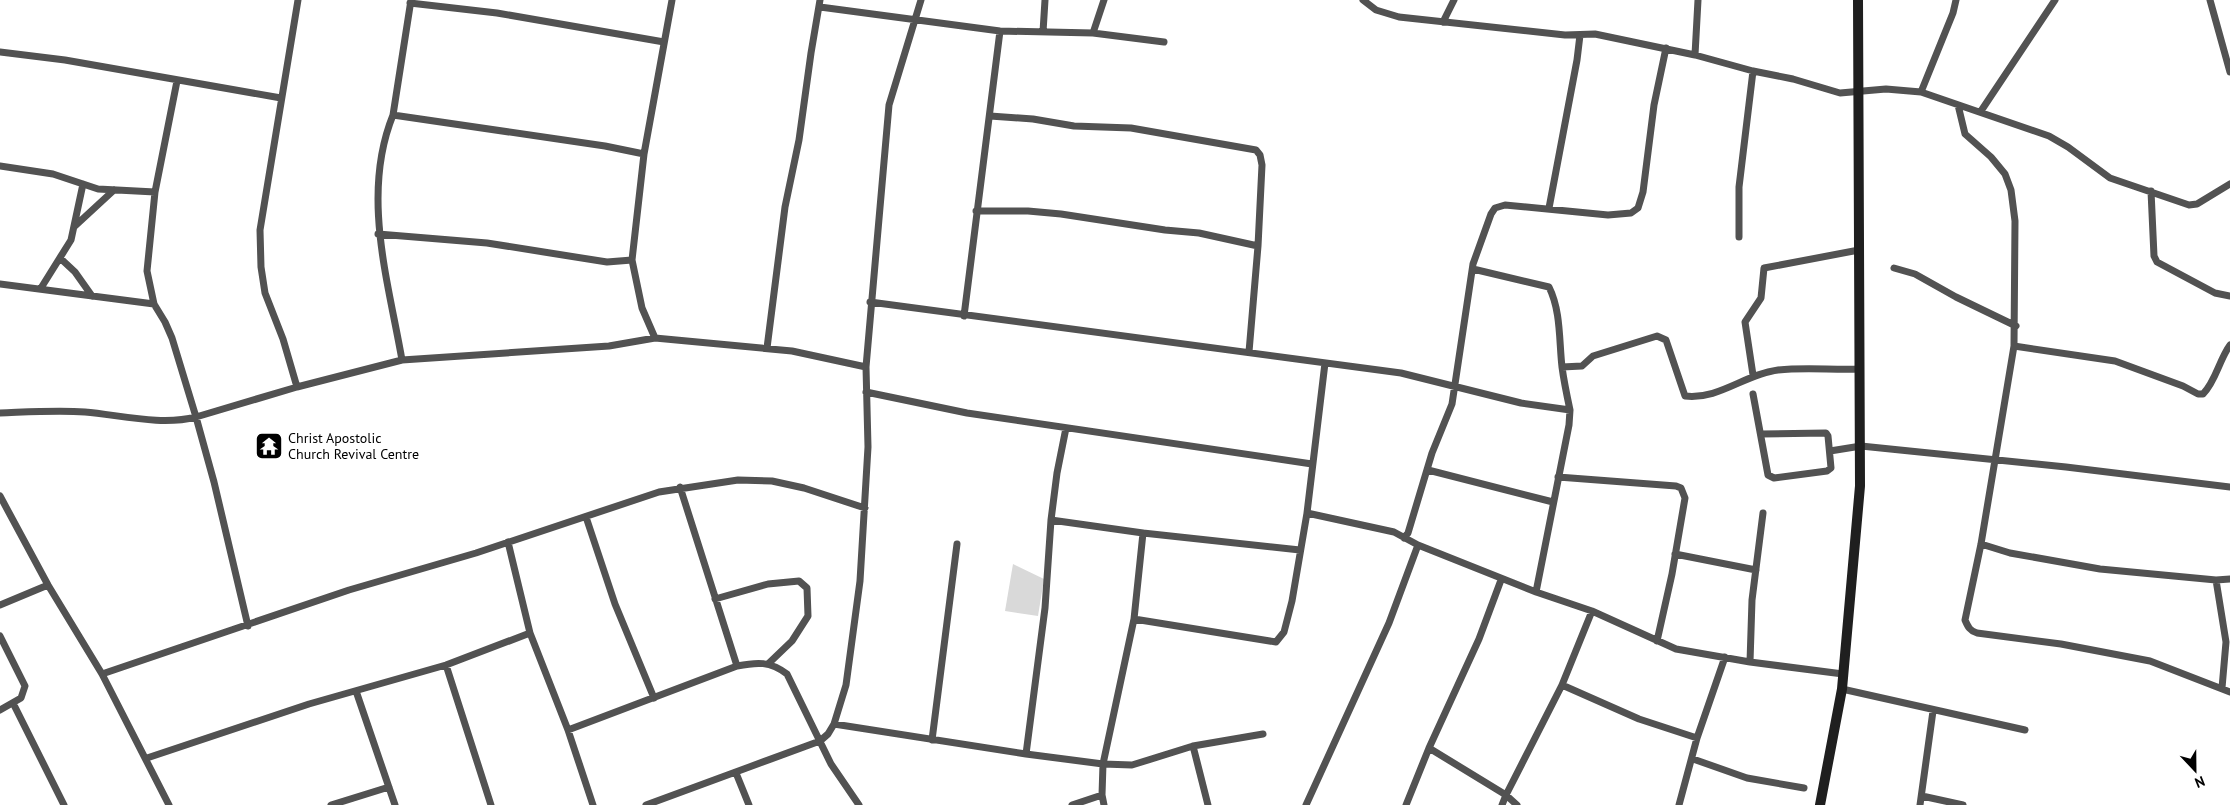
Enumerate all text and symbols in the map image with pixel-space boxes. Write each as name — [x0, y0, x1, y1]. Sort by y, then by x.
place label: Christ Apostolic Church Revival Centre — [288, 429, 419, 463]
temple icon: Christ Apostolic Church Revival Centre — [254, 431, 284, 461]
north arrow — [2170, 745, 2220, 795]
text: N — [2192, 772, 2208, 792]

